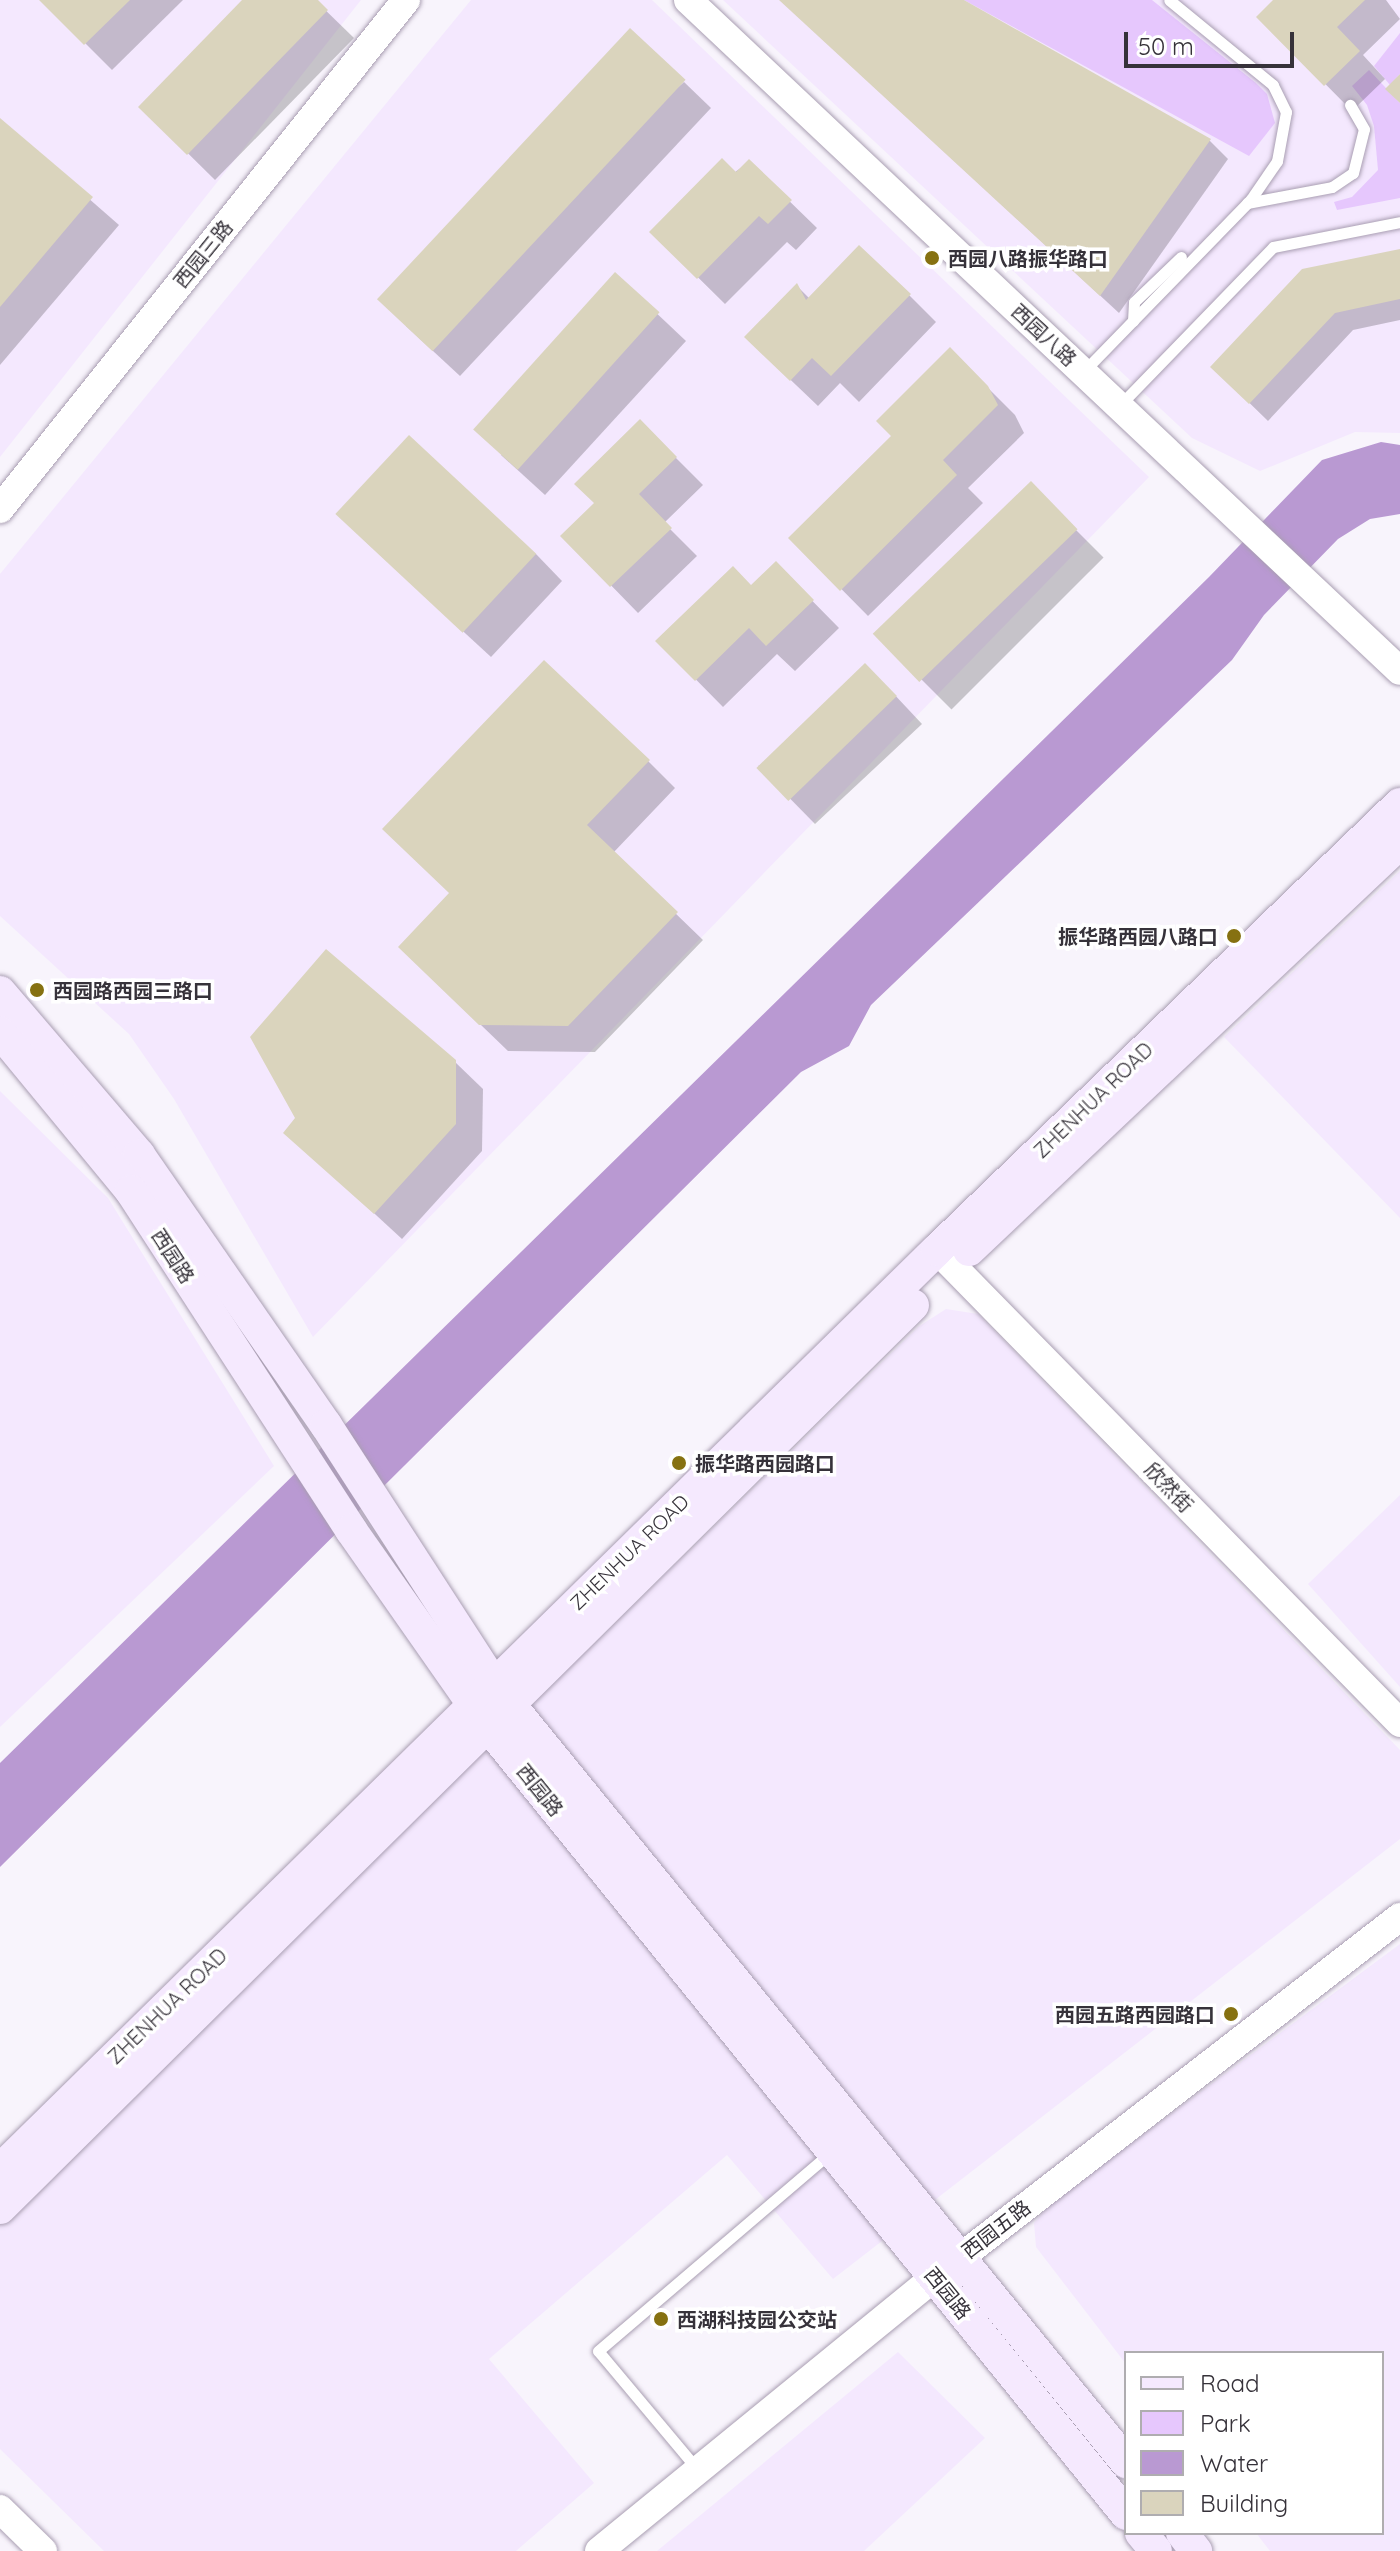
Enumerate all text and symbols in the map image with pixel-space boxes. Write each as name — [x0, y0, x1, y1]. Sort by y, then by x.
scale bar — [1128, 16, 1298, 66]
text: 50 m — [1138, 31, 1194, 61]
street label: 西园三路 — [169, 215, 237, 293]
place label: 西园八路振华路口 — [948, 246, 1108, 270]
marker: 西园八路振华路口 — [923, 249, 941, 267]
street label: 西园八路 — [1007, 299, 1081, 371]
place label: 振华路西园八路口 — [1058, 924, 1218, 948]
marker: 振华路西园八路口 — [1225, 927, 1243, 945]
place label: 西园路西园三路口 — [53, 978, 213, 1002]
marker: 西园路西园三路口 — [28, 981, 46, 999]
street label: ZHENHUA ROAD — [1029, 1037, 1157, 1163]
street label: 西园路 — [147, 1224, 199, 1288]
place label: 振华路西园路口 — [695, 1451, 835, 1475]
marker: 振华路西园路口 — [670, 1454, 688, 1472]
street label: 欣然街 — [1140, 1457, 1198, 1517]
street label: ZHENHUA ROAD — [565, 1489, 693, 1615]
street label: 西园路 — [512, 1759, 568, 1821]
street label: ZHENHUA ROAD — [103, 1943, 231, 2069]
place label: 西园五路西园路口 — [1055, 2002, 1215, 2026]
marker: 西园五路西园路口 — [1222, 2005, 1240, 2023]
street label: 西园五路 — [957, 2195, 1035, 2263]
street label: 西园路 — [920, 2262, 976, 2324]
place label: 西湖科技园公交站 — [677, 2307, 837, 2331]
marker: 西湖科技园公交站 — [652, 2310, 670, 2328]
legend — [1124, 2351, 1384, 2535]
text: Road — [1200, 2368, 1260, 2398]
text: Park — [1200, 2408, 1251, 2438]
text: Water — [1200, 2448, 1268, 2478]
text: Building — [1200, 2488, 1288, 2518]

